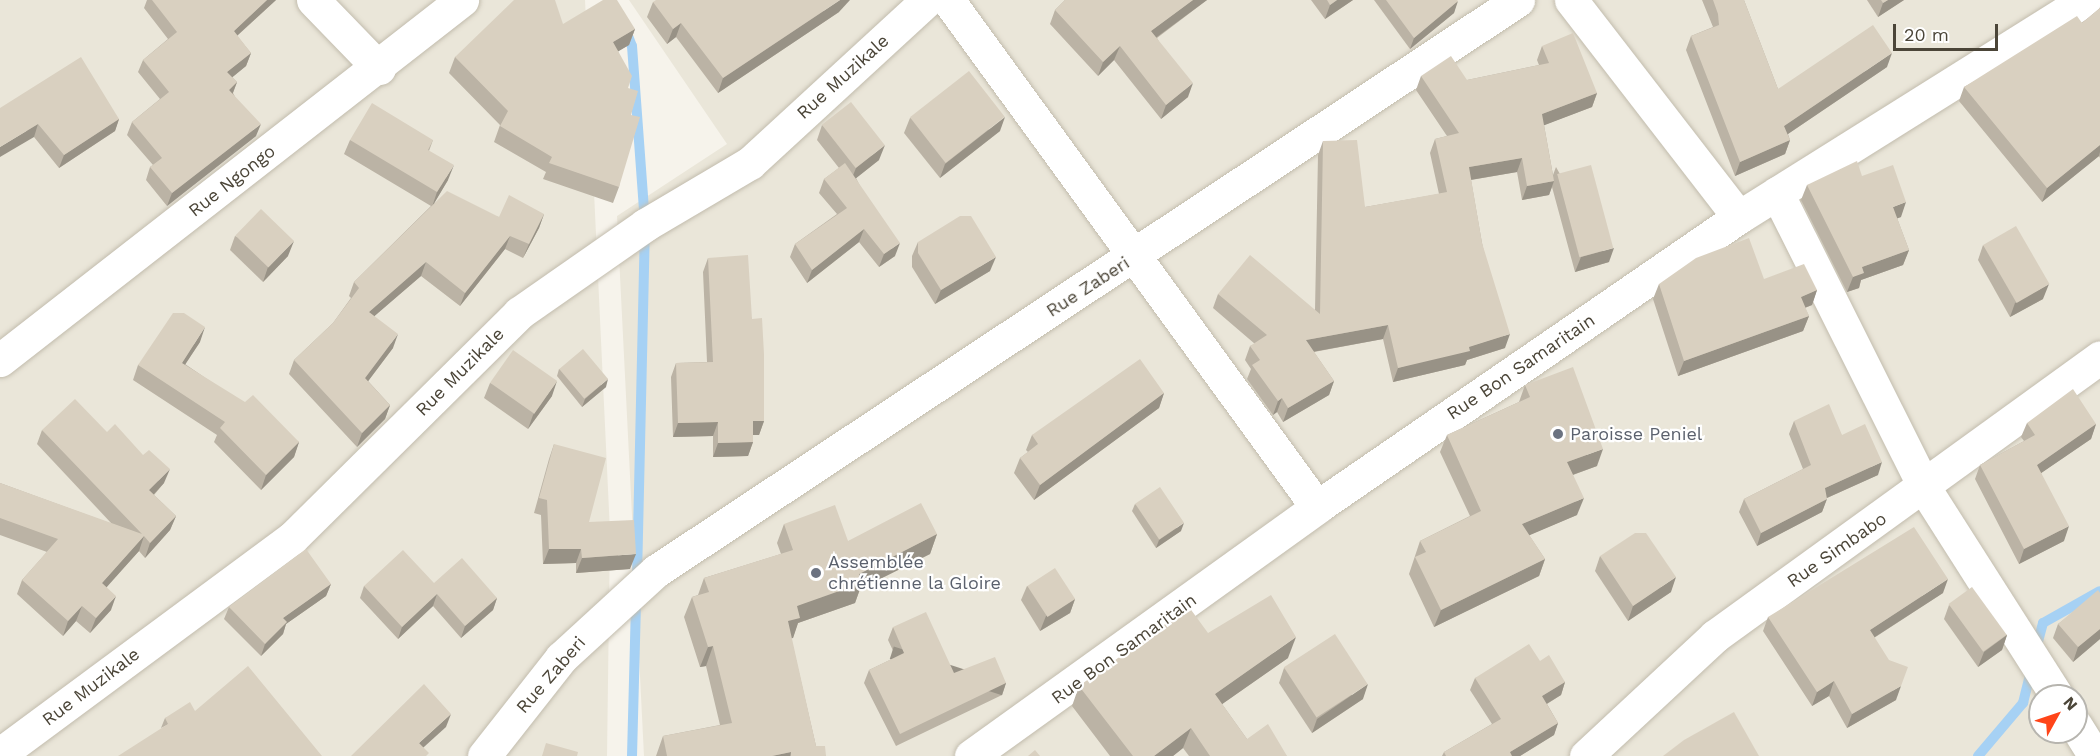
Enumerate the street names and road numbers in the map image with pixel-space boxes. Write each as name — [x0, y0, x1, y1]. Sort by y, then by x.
street label: Rue Muzikale — [793, 30, 893, 124]
street label: Rue Ngongo — [184, 140, 280, 222]
street label: Rue Zaberi — [1042, 252, 1134, 322]
street label: Rue Bon Samaritain — [1443, 309, 1599, 425]
street label: Rue Muzikale — [411, 323, 509, 421]
street label: Rue Simbabo — [1783, 508, 1891, 592]
street label: Rue Bon Samaritain — [1047, 589, 1201, 709]
street label: Rue Zaberi — [512, 632, 590, 718]
street label: Rue Muzikale — [38, 643, 144, 731]

